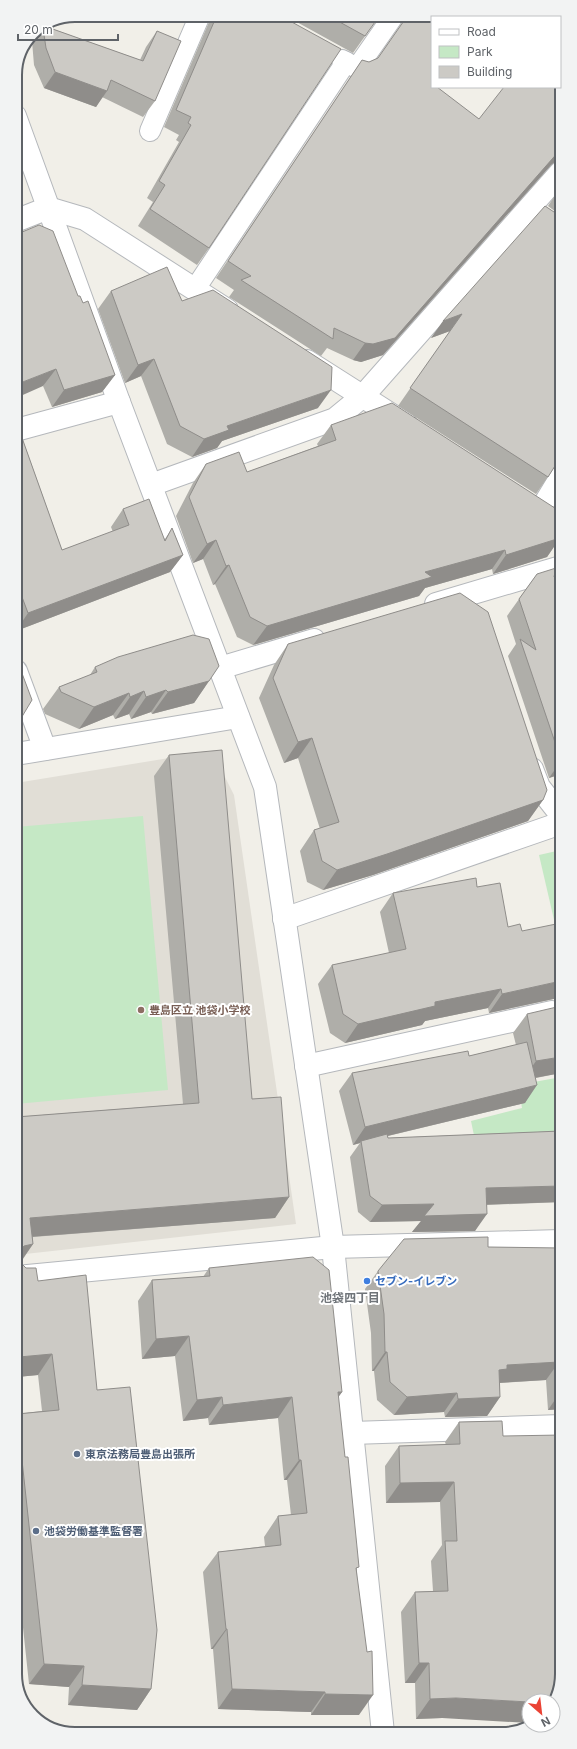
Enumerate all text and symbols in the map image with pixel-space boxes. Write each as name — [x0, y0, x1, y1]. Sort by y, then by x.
scale bar — [18, 16, 118, 42]
legend — [431, 16, 561, 88]
text: 20 m — [24, 22, 53, 37]
text: Road — [467, 24, 496, 39]
text: Park — [467, 44, 493, 59]
text: Building — [467, 64, 512, 79]
place label: 豊島区立 池袋小学校 — [149, 1003, 251, 1017]
marker: 豊島区立 池袋小学校 — [136, 1005, 146, 1015]
place label: セブン-イレブン — [375, 1274, 457, 1288]
marker: セブン-イレブン — [362, 1276, 372, 1286]
district label: 池袋四丁目 — [320, 1290, 380, 1305]
place label: 東京法務局豊島出張所 — [85, 1447, 195, 1461]
marker: 東京法務局豊島出張所 — [72, 1449, 82, 1459]
place label: 池袋労働基準監督署 — [44, 1524, 143, 1538]
marker: 池袋労働基準監督署 — [31, 1526, 41, 1536]
north arrow — [521, 1693, 561, 1733]
text: N — [539, 1714, 553, 1730]

